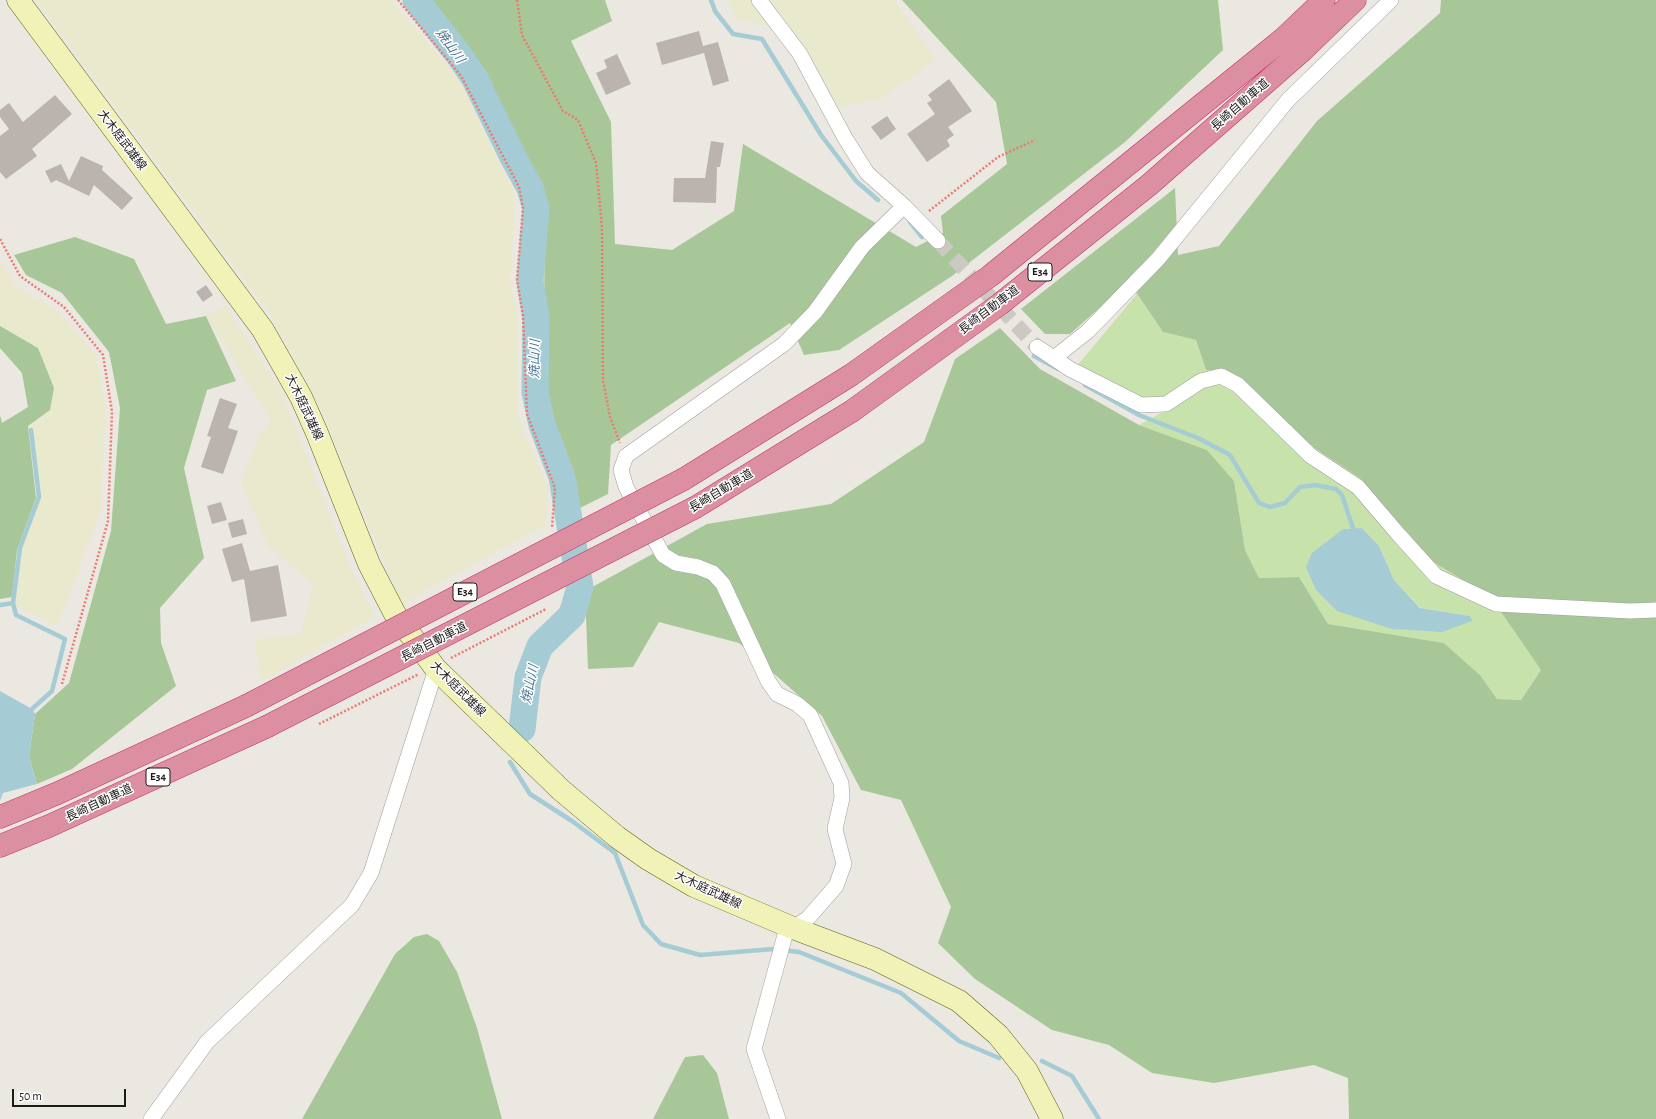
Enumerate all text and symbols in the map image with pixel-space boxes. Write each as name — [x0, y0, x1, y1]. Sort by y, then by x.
water label: 焼山川 — [432, 26, 468, 66]
street label: 長崎自動車道 — [1208, 76, 1272, 134]
street label: 大木庭武雄線 — [95, 107, 149, 173]
road number: E34 — [1028, 263, 1052, 281]
street label: 長崎自動車道 — [956, 283, 1022, 337]
water label: 焼山川 — [527, 339, 543, 379]
street label: 大木庭武雄線 — [282, 371, 326, 443]
street label: 長崎自動車道 — [686, 466, 756, 516]
road number: E34 — [453, 583, 477, 601]
street label: 長崎自動車道 — [399, 619, 469, 665]
street label: 大木庭武雄線 — [427, 658, 489, 720]
water label: 焼山川 — [518, 663, 542, 705]
road number: E34 — [146, 768, 170, 786]
street label: 長崎自動車道 — [63, 781, 135, 825]
street label: 大木庭武雄線 — [672, 868, 744, 912]
scale bar — [14, 1081, 128, 1107]
text: 50 m — [19, 1090, 42, 1102]

